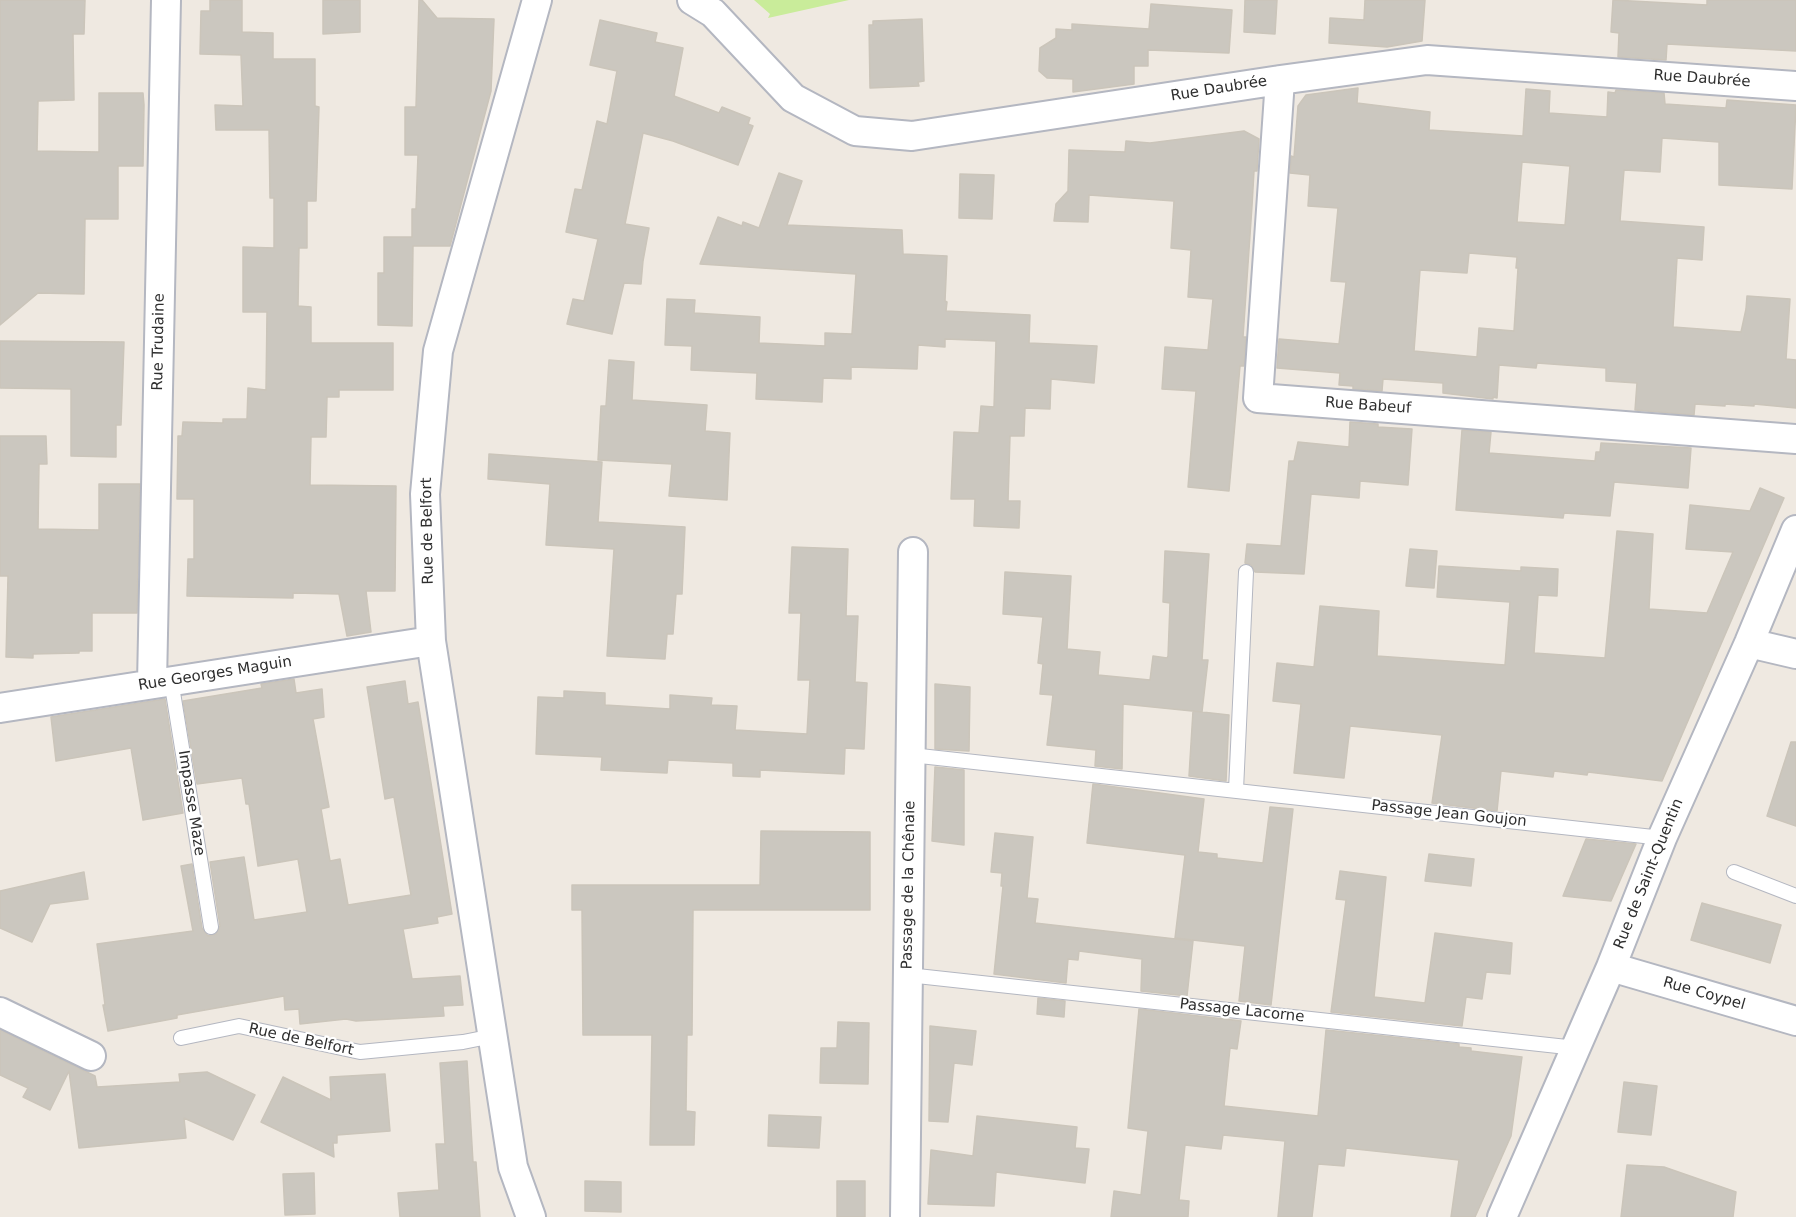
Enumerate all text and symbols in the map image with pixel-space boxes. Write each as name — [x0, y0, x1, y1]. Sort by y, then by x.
street label: Rue Daubrée — [1653, 67, 1751, 91]
street label: Rue Daubrée — [1170, 72, 1268, 106]
street label: Rue Trudaine — [149, 293, 169, 391]
street label: Rue Babeuf — [1324, 394, 1412, 418]
street label: Rue de Belfort — [418, 477, 438, 585]
street label: Rue Georges Maguin — [137, 653, 293, 695]
street label: Impasse Maze — [174, 749, 208, 857]
street label: Rue de Saint-Quentin — [1611, 796, 1687, 952]
street label: Passage Jean Goujon — [1370, 797, 1528, 831]
street label: Passage de la Chênaie — [899, 800, 919, 970]
street label: Rue Coypel — [1661, 974, 1747, 1014]
street label: Passage Lacorne — [1179, 995, 1305, 1027]
street label: Rue de Belfort — [247, 1020, 355, 1060]

